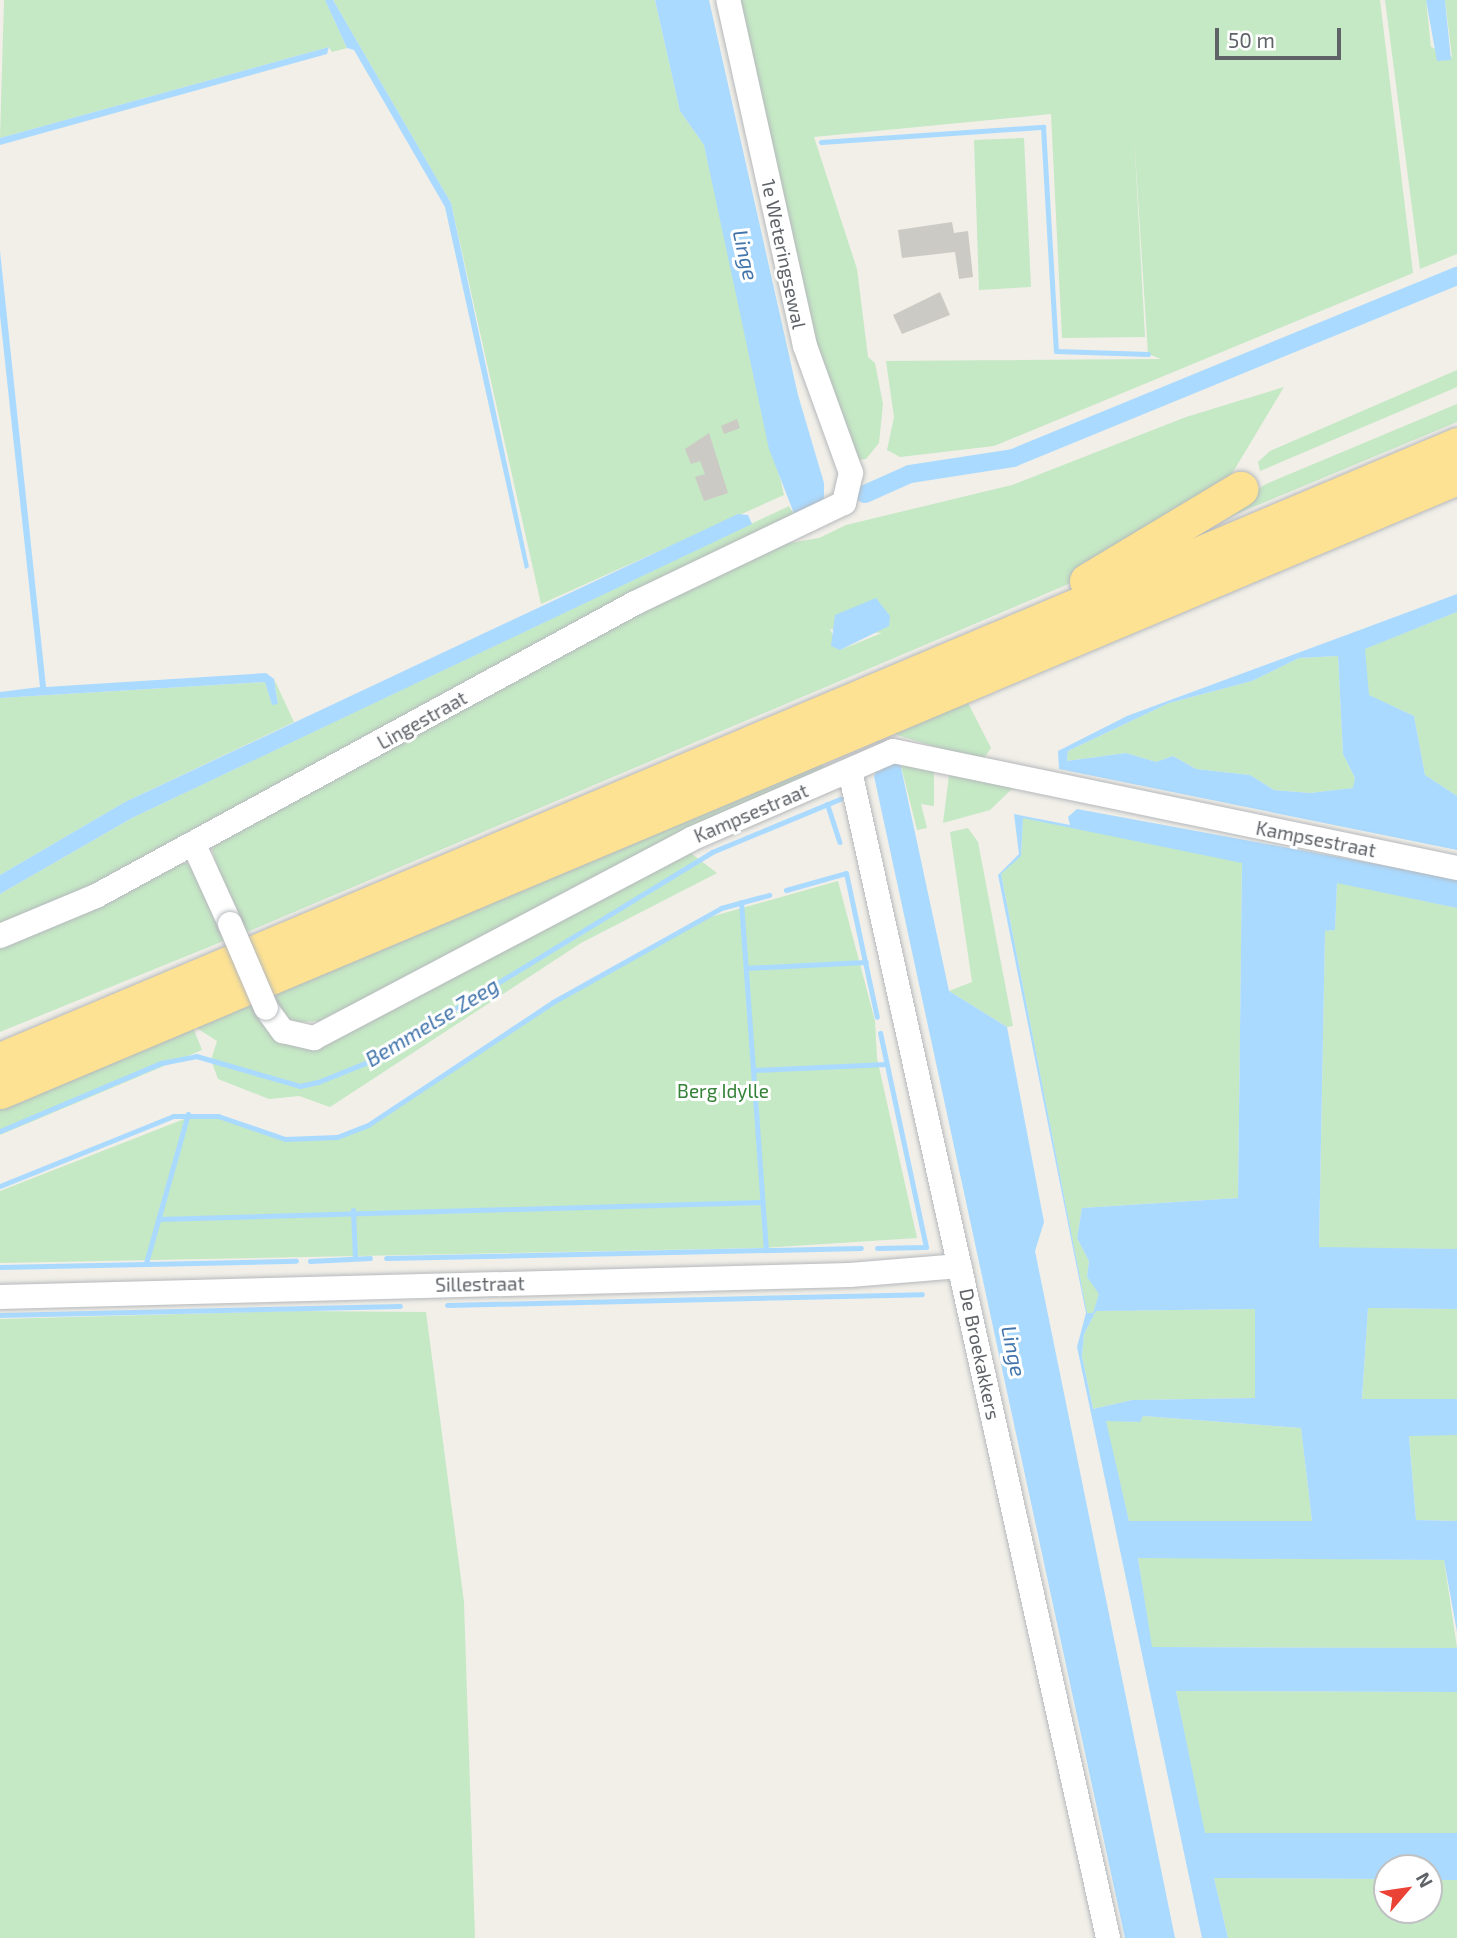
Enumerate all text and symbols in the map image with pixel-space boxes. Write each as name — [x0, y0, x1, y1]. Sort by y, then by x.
scale bar — [1219, 14, 1345, 58]
text: 50 m — [1228, 27, 1275, 52]
street label: 1e Weteringsewal — [757, 177, 811, 331]
water label: Linge — [728, 227, 764, 283]
street label: Lingestraat — [373, 686, 471, 754]
street label: Kampsestraat — [690, 779, 812, 847]
street label: Kampsestraat — [1254, 816, 1378, 862]
water label: Bemmelse Zeeg — [361, 972, 503, 1072]
park label: Berg Idylle — [677, 1080, 769, 1102]
street label: Sillestraat — [435, 1272, 525, 1296]
street label: De Broekakkers — [955, 1286, 1005, 1422]
water label: Linge — [996, 1323, 1032, 1379]
north arrow — [1373, 1854, 1443, 1924]
text: N — [1412, 1868, 1438, 1891]

